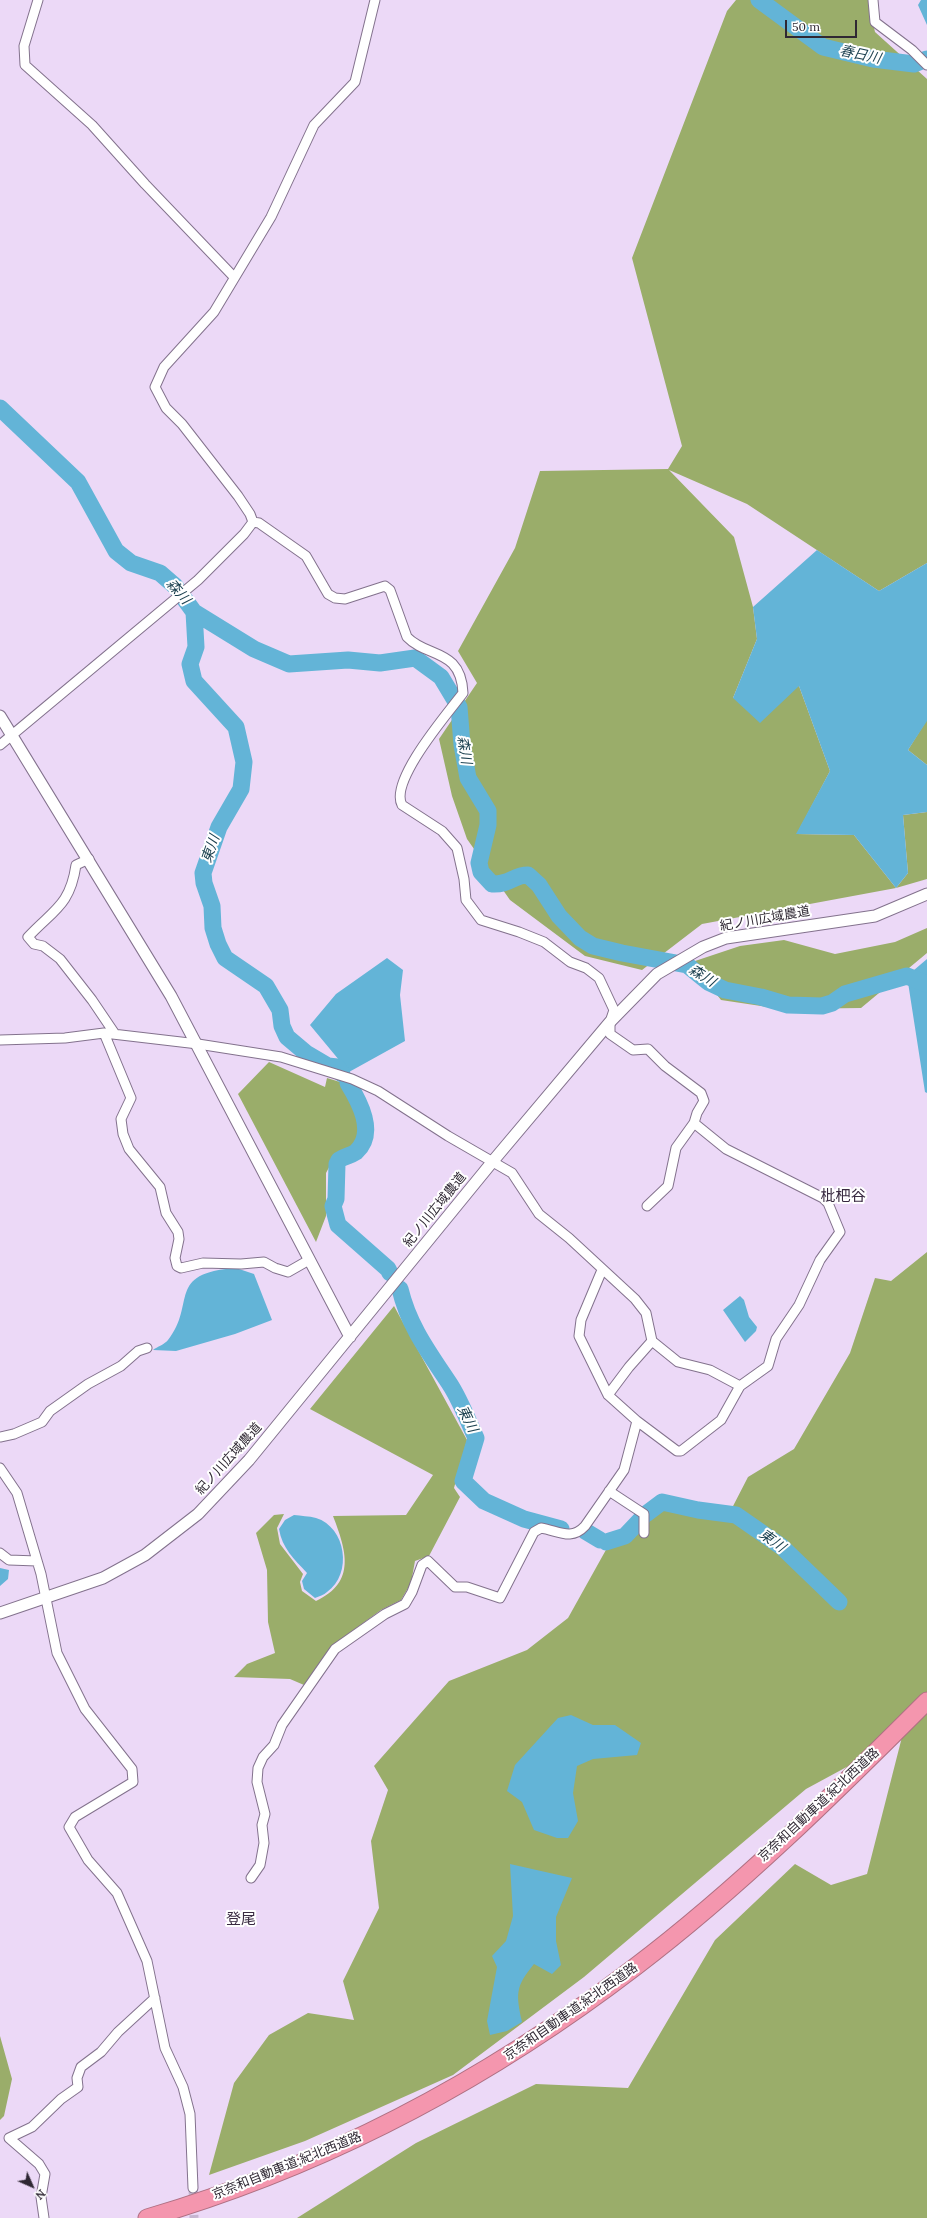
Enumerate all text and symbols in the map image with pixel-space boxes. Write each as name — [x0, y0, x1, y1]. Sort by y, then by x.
scale bar — [787, 12, 859, 38]
text: 50 m — [792, 19, 820, 34]
water label: 春日川 — [838, 42, 882, 68]
water label: 森川 — [162, 576, 194, 608]
water label: 森川 — [454, 735, 474, 765]
water label: 東川 — [198, 833, 224, 865]
street label: 紀ノ川広域農道 — [719, 903, 811, 935]
water label: 森川 — [686, 961, 718, 991]
street label: 紀ノ川広域農道 — [400, 1170, 470, 1250]
district label: 枇杷谷 — [821, 1188, 865, 1206]
water label: 東川 — [453, 1403, 481, 1435]
street label: 紀ノ川広域農道 — [193, 1420, 265, 1498]
water label: 東川 — [756, 1526, 788, 1556]
street label: 京奈和自動車道;紀北西道路 — [755, 1745, 883, 1865]
district label: 登尾 — [226, 1911, 256, 1929]
street label: 京奈和自動車道;紀北西道路 — [501, 1960, 641, 2064]
street label: 京奈和自動車道;紀北西道路 — [210, 2129, 364, 2203]
north arrow — [12, 2166, 52, 2206]
text: N — [33, 2187, 48, 2202]

